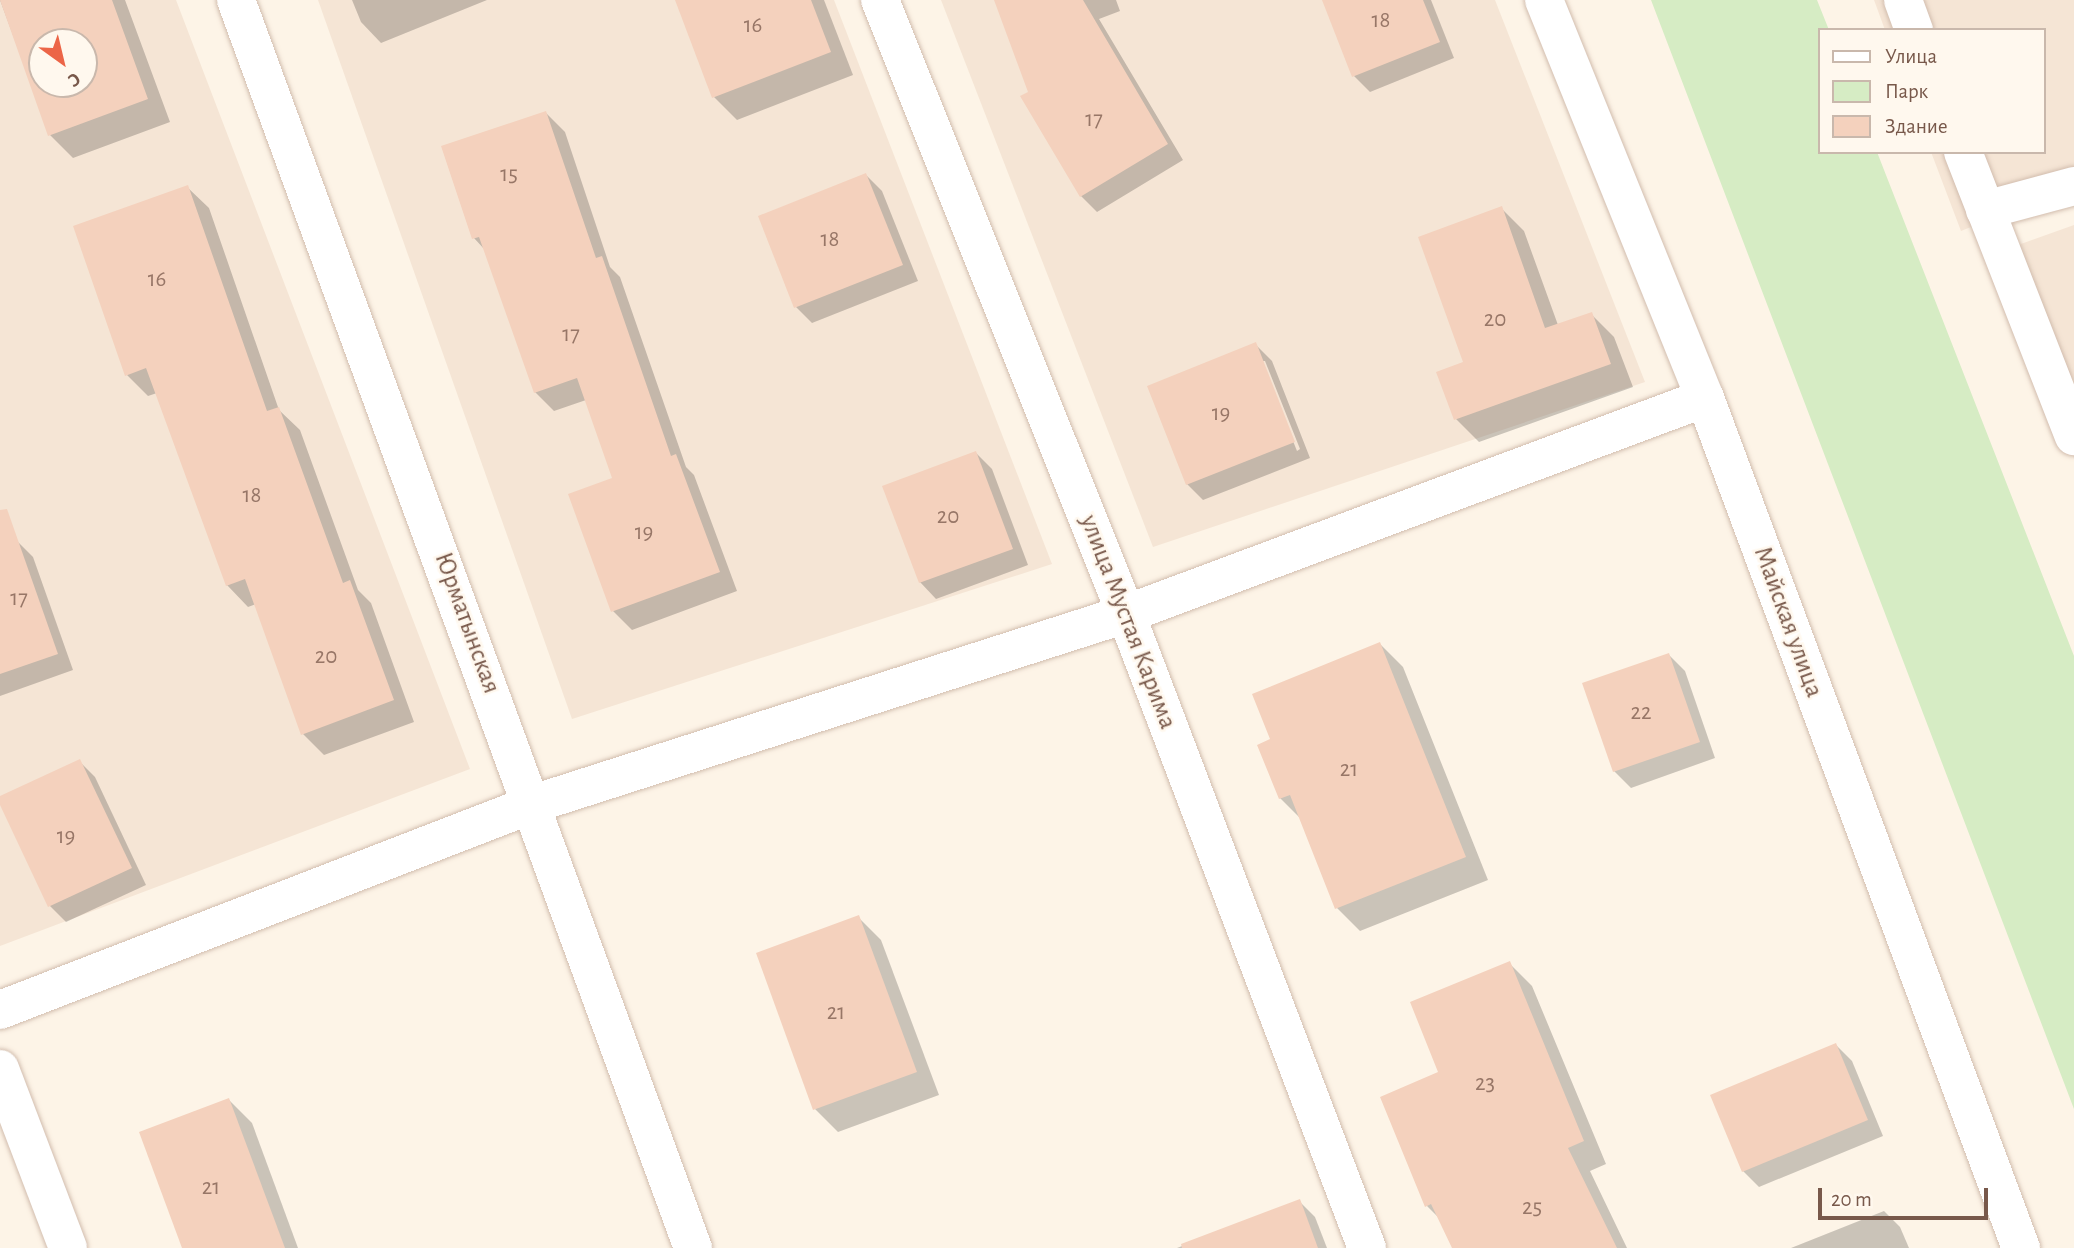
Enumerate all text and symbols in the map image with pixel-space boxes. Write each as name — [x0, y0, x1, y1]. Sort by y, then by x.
house number: 18 — [1372, 7, 1390, 35]
house number: 16 — [744, 12, 762, 40]
north arrow — [28, 28, 98, 98]
legend — [1818, 28, 2046, 154]
text: Улица — [1885, 46, 1937, 67]
text: С — [64, 68, 84, 90]
text: Парк — [1885, 81, 1928, 102]
house number: 17 — [1085, 106, 1103, 134]
text: Здание — [1885, 116, 1948, 137]
house number: 15 — [500, 161, 518, 189]
house number: 18 — [821, 226, 839, 254]
house number: 16 — [148, 266, 166, 294]
house number: 20 — [1484, 306, 1506, 334]
house number: 17 — [562, 321, 580, 349]
house number: 19 — [1212, 400, 1230, 428]
house number: 18 — [243, 482, 261, 510]
house number: 20 — [937, 503, 959, 531]
street label: улица Мустая Карима — [1073, 511, 1183, 733]
house number: 19 — [635, 519, 653, 547]
street label: Майская улица — [1746, 542, 1830, 702]
street label: Юрматынская — [427, 548, 507, 698]
house number: 17 — [10, 585, 28, 613]
house number: 20 — [315, 643, 337, 671]
house number: 22 — [1631, 699, 1651, 727]
house number: 21 — [1340, 756, 1358, 784]
house number: 19 — [57, 823, 75, 851]
house number: 21 — [827, 999, 845, 1027]
house number: 23 — [1475, 1070, 1495, 1098]
house number: 21 — [202, 1174, 220, 1202]
scale bar — [1822, 1174, 1992, 1218]
text: 20 m — [1831, 1189, 1872, 1210]
house number: 25 — [1522, 1194, 1542, 1222]

